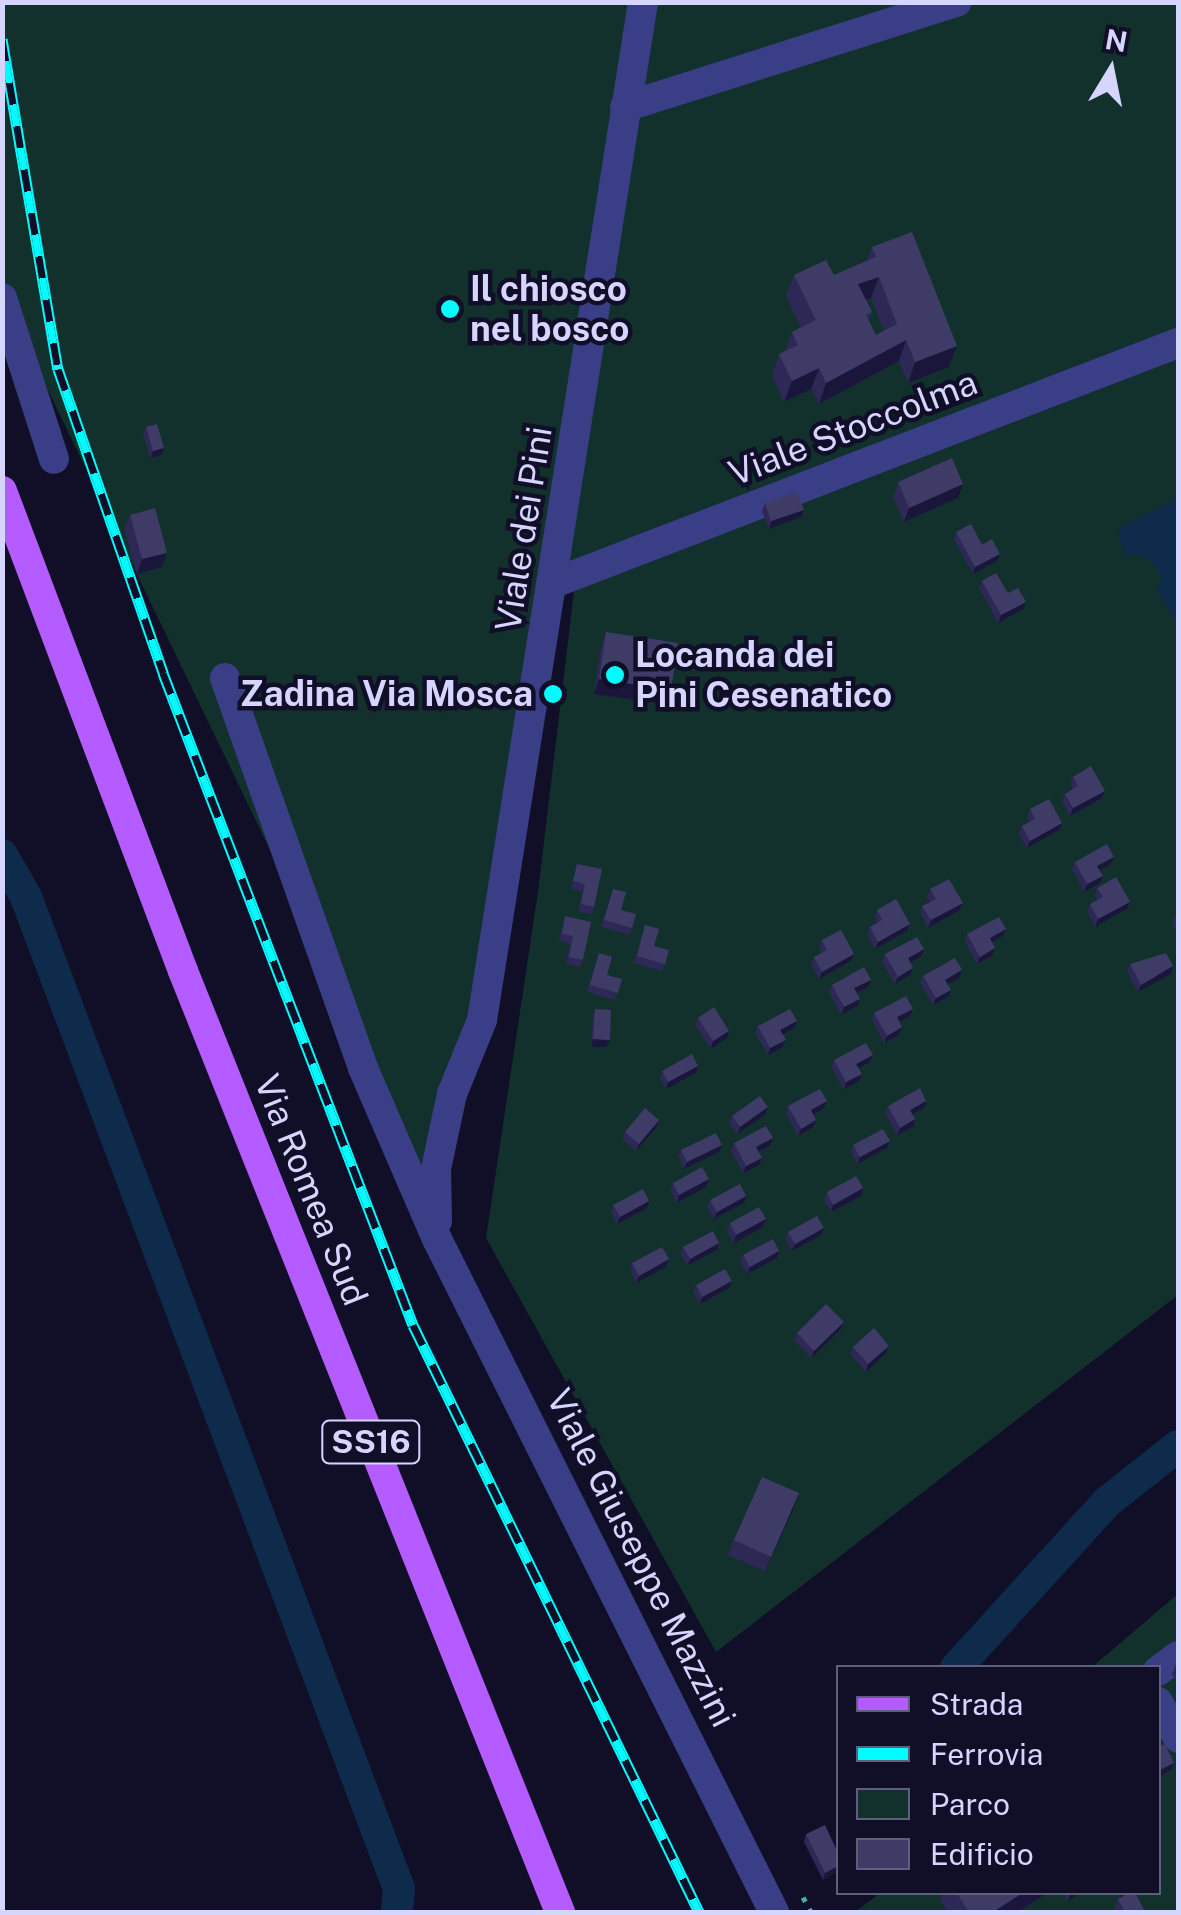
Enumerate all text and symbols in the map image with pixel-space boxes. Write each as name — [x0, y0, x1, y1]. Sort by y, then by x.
north arrow — [1061, 20, 1161, 120]
text: N — [1103, 22, 1130, 58]
place label: Il chiosco nel bosco — [470, 268, 629, 350]
marker: Il chiosco nel bosco — [439, 298, 461, 320]
street label: Viale Stoccolma — [723, 361, 983, 495]
street label: Viale dei Pini — [487, 423, 561, 635]
place label: Locanda dei Pini Cesenatico — [635, 634, 892, 716]
marker: Locanda dei Pini Cesenatico — [604, 664, 626, 686]
place label: Zadina Via Mosca — [239, 673, 533, 715]
marker: Zadina Via Mosca — [542, 683, 564, 705]
street label: Via Romea Sud — [246, 1068, 376, 1312]
street label: Viale Giuseppe Mazzini — [537, 1382, 745, 1734]
road number: SS16 — [321, 1415, 421, 1469]
legend — [836, 1665, 1161, 1895]
text: Strada — [930, 1686, 1023, 1722]
text: Ferrovia — [930, 1736, 1043, 1772]
text: Parco — [930, 1786, 1010, 1822]
text: Edificio — [930, 1836, 1034, 1872]

